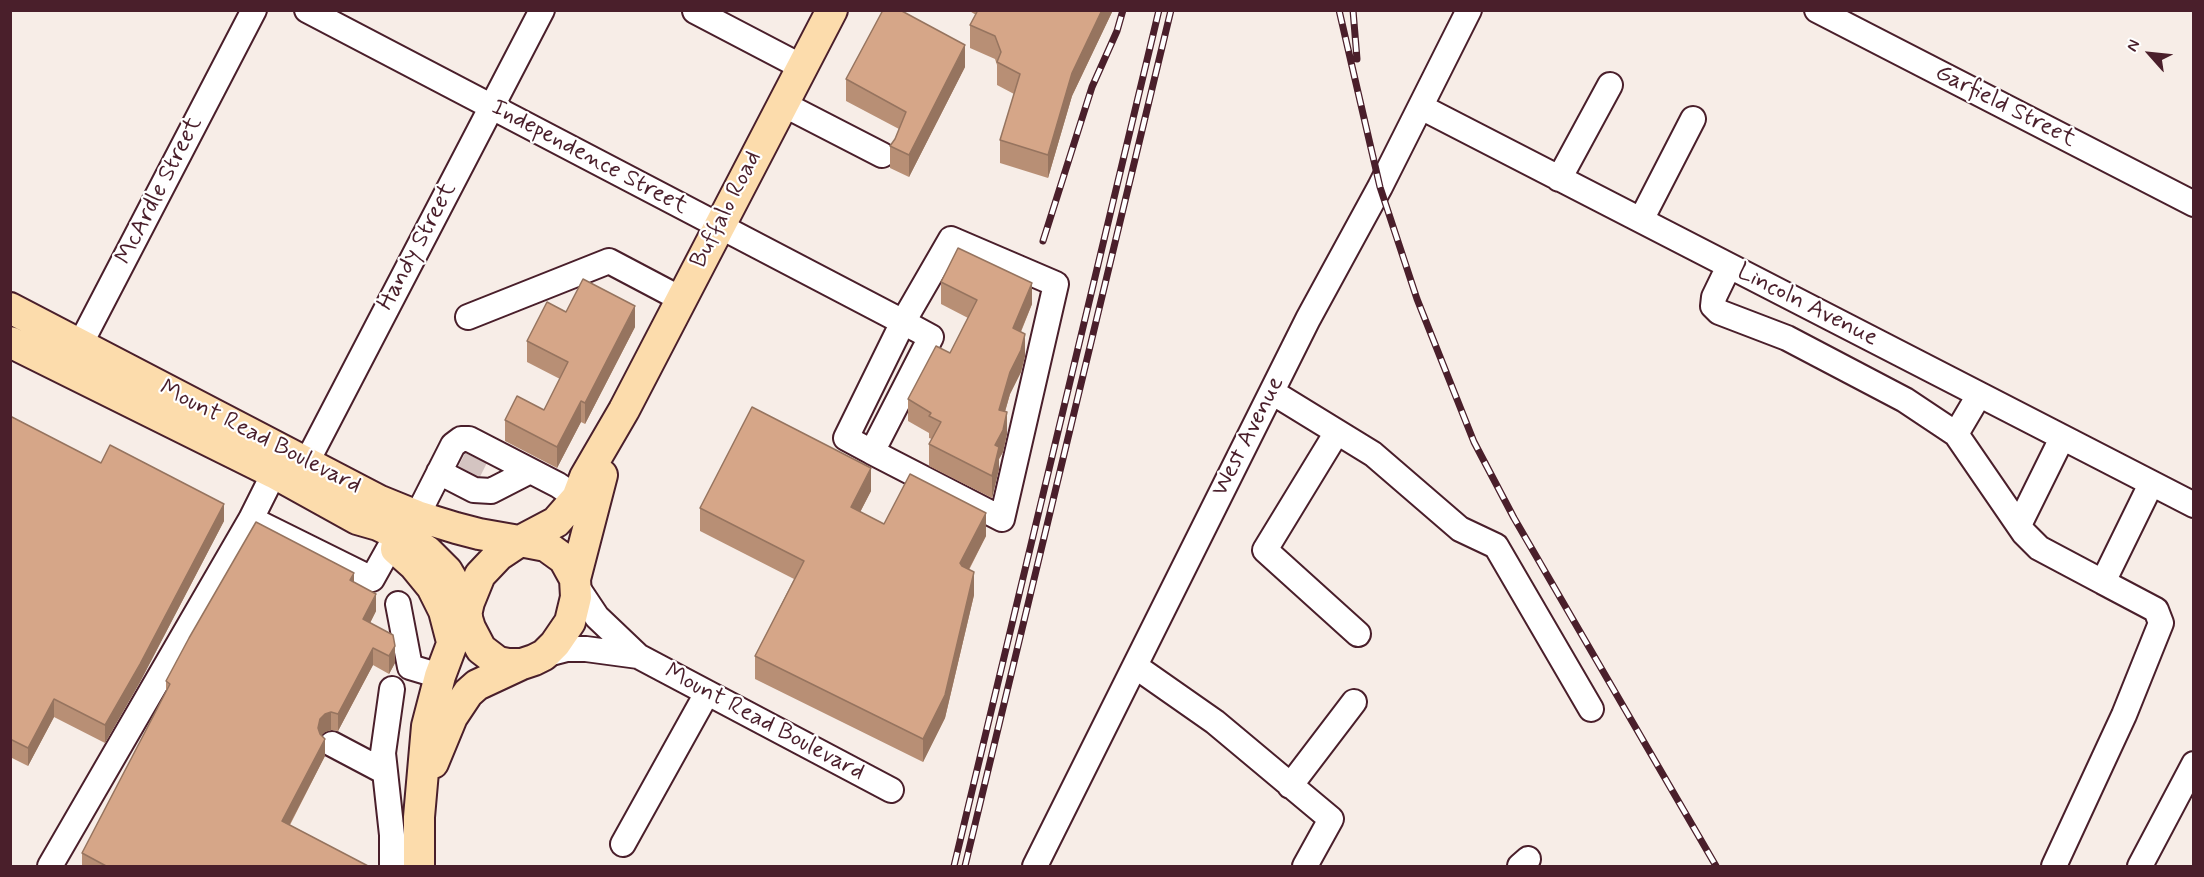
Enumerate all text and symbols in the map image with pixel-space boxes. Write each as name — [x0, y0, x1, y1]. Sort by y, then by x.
north arrow — [2120, 24, 2180, 84]
text: N — [2122, 36, 2145, 55]
street label: Garfield Street — [1930, 59, 2080, 155]
street label: Independence Street — [486, 94, 692, 222]
street label: McArdle Street — [110, 112, 210, 270]
street label: Buffalo Road — [685, 147, 769, 273]
street label: Handy Street — [372, 178, 464, 316]
street label: Lincoln Avenue — [1732, 258, 1882, 354]
street label: West Avenue — [1206, 372, 1292, 502]
street label: Mount Read Boulevard — [154, 375, 366, 501]
street label: Mount Read Boulevard — [659, 658, 869, 788]

